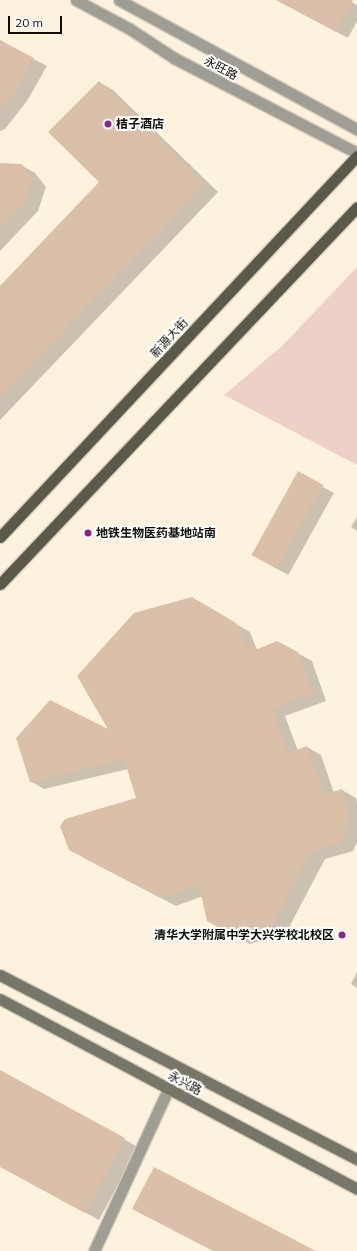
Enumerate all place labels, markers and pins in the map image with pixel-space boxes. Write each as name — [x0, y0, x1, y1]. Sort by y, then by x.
place label: 桔子酒店 — [116, 117, 164, 131]
marker: 桔子酒店 — [103, 119, 113, 129]
place label: 地铁生物医药基地站南 — [96, 526, 216, 540]
marker: 地铁生物医药基地站南 — [83, 528, 93, 538]
place label: 清华大学附属中学大兴学校北校区 — [154, 928, 334, 942]
marker: 清华大学附属中学大兴学校北校区 — [337, 930, 347, 940]

